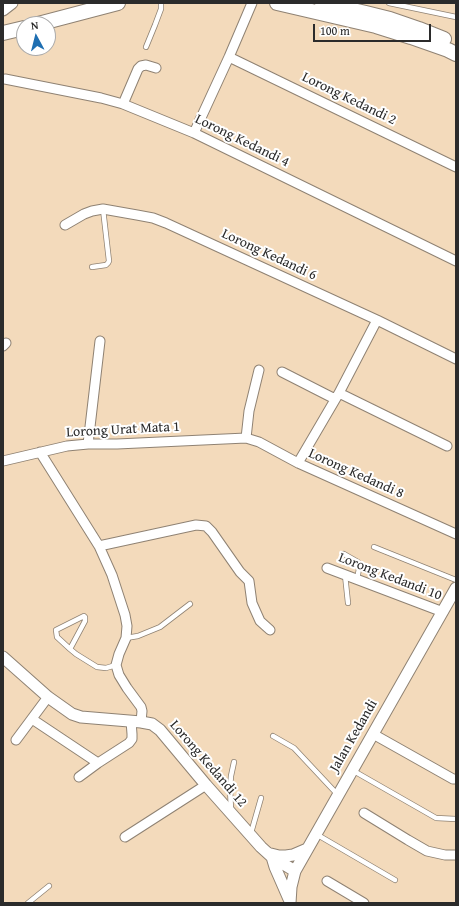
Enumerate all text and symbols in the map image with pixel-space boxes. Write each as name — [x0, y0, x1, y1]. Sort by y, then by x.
north arrow — [16, 16, 56, 56]
scale bar — [315, 16, 433, 42]
text: N — [30, 17, 39, 33]
text: 100 m — [320, 22, 350, 39]
street label: Lorong Kedandi 2 — [299, 69, 399, 129]
street label: Lorong Kedandi 4 — [192, 111, 292, 171]
street label: Lorong Kedandi 6 — [219, 226, 319, 284]
street label: Lorong Urat Mata 1 — [66, 419, 180, 441]
street label: Lorong Kedandi 8 — [306, 445, 406, 503]
street label: Lorong Kedandi 10 — [336, 550, 444, 604]
street label: Jalan Kedandi — [327, 697, 381, 775]
street label: Lorong Kedandi 12 — [166, 717, 250, 811]

